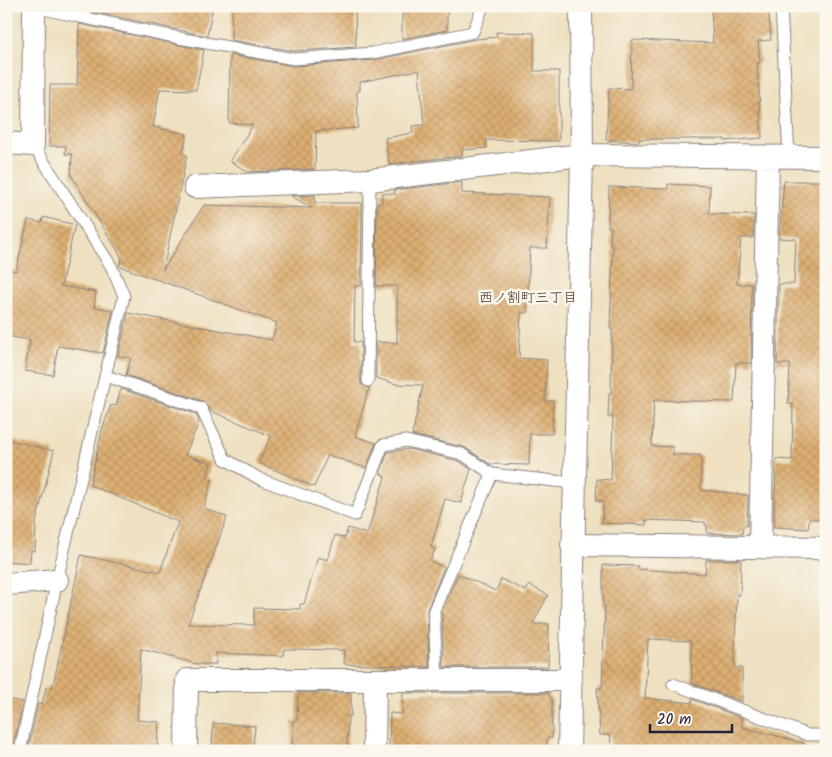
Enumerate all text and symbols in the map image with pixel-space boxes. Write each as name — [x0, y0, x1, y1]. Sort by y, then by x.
district label: 西ノ割町三丁目 — [479, 287, 577, 309]
scale bar — [650, 702, 732, 734]
text: 20 m — [657, 708, 691, 732]

